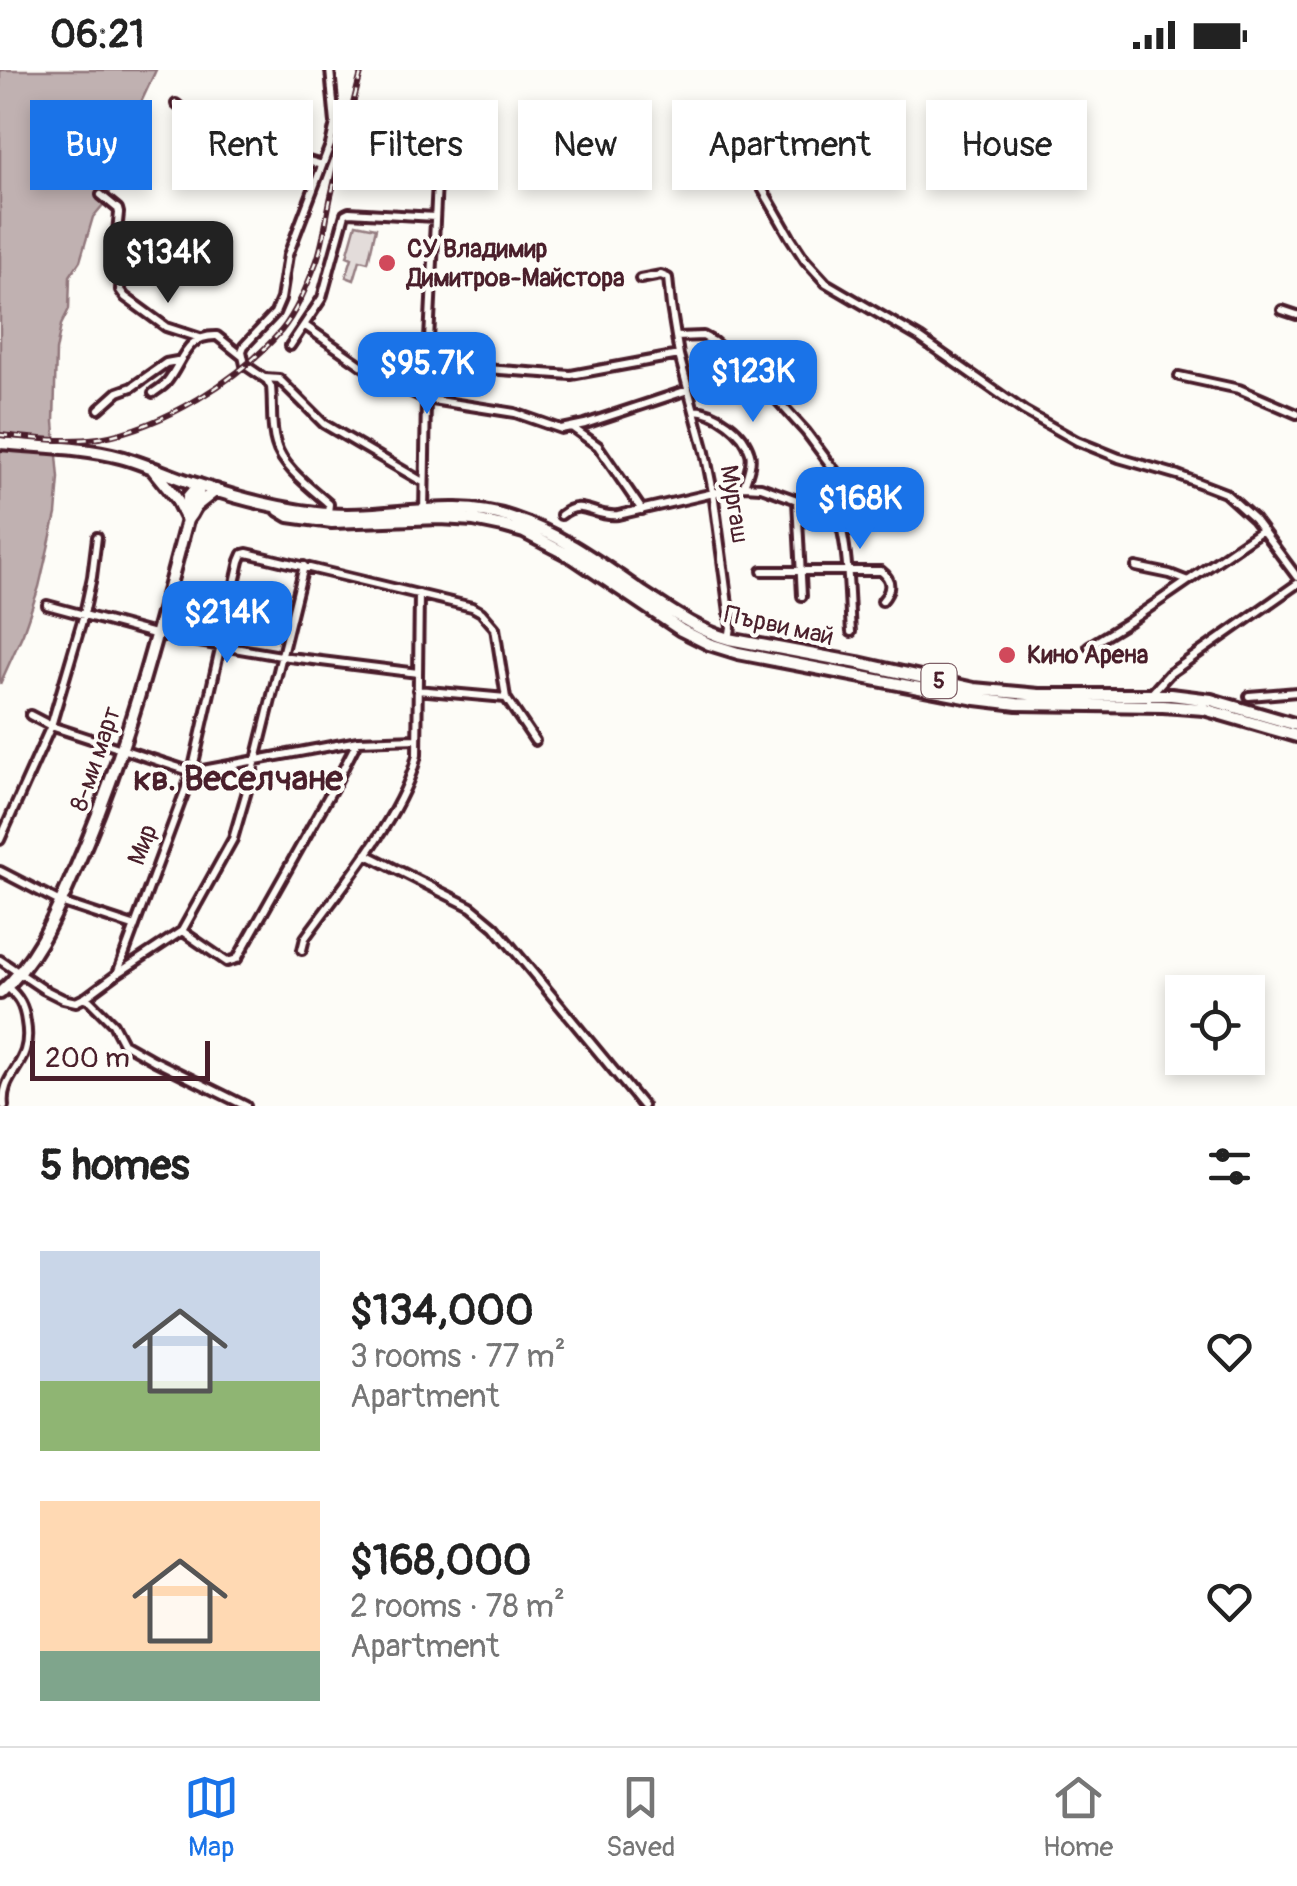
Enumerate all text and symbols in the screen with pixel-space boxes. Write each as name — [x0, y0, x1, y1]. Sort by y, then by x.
text: 06:21 — [50, 11, 144, 59]
chip: Buy — [30, 100, 152, 190]
chip: Rent — [172, 100, 313, 190]
chip: Filters — [333, 100, 498, 190]
chip: New — [518, 100, 652, 190]
chip: Apartment — [672, 100, 906, 190]
chip: House — [926, 100, 1087, 190]
pin: $134K — [98, 221, 238, 306]
text: $134K — [125, 233, 211, 273]
place label: СУ Владимир Димитров-Майстора — [405, 234, 625, 294]
marker: СУ Владимир Димитров-Майстора — [376, 252, 398, 274]
pin: $95.7K — [346, 332, 508, 417]
pin: $123K — [683, 340, 823, 425]
text: $95.7K — [380, 344, 474, 384]
text: $123K — [711, 352, 795, 392]
street label: Мургаш — [713, 463, 755, 545]
pin: $168K — [790, 467, 930, 552]
text: $168K — [818, 479, 902, 519]
pin: $214K — [157, 581, 297, 666]
text: $214K — [184, 593, 270, 633]
street label: Първи май — [721, 599, 837, 653]
place label: Кино Арена — [1027, 640, 1149, 671]
marker: Кино Арена — [996, 644, 1018, 666]
road number: 5 — [922, 664, 956, 698]
street label: 8-ми март — [64, 702, 129, 815]
district label: кв. Веселчане — [133, 757, 344, 801]
street label: Мир — [121, 820, 165, 870]
map controls — [1165, 975, 1265, 1075]
button: locate — [1165, 975, 1265, 1075]
scale bar — [30, 1036, 210, 1080]
text: 200 m — [45, 1041, 130, 1076]
icon: filters — [1202, 1139, 1257, 1194]
text: 5 homes — [40, 1140, 190, 1192]
text: $134,000 — [350, 1285, 534, 1337]
icon: home — [120, 1291, 240, 1411]
icon: heart — [1202, 1324, 1257, 1379]
text: 3 rooms · 77 m² — [350, 1337, 566, 1377]
text: Apartment — [350, 1377, 499, 1417]
text: $168,000 — [350, 1535, 532, 1587]
icon: home — [120, 1541, 240, 1661]
icon: heart — [1202, 1574, 1257, 1629]
text: 2 rooms · 78 m² — [350, 1587, 565, 1627]
text: Apartment — [350, 1627, 499, 1667]
tab: Map — [184, 1770, 239, 1865]
tab: Saved — [606, 1770, 675, 1865]
tab: Home — [1043, 1770, 1113, 1865]

